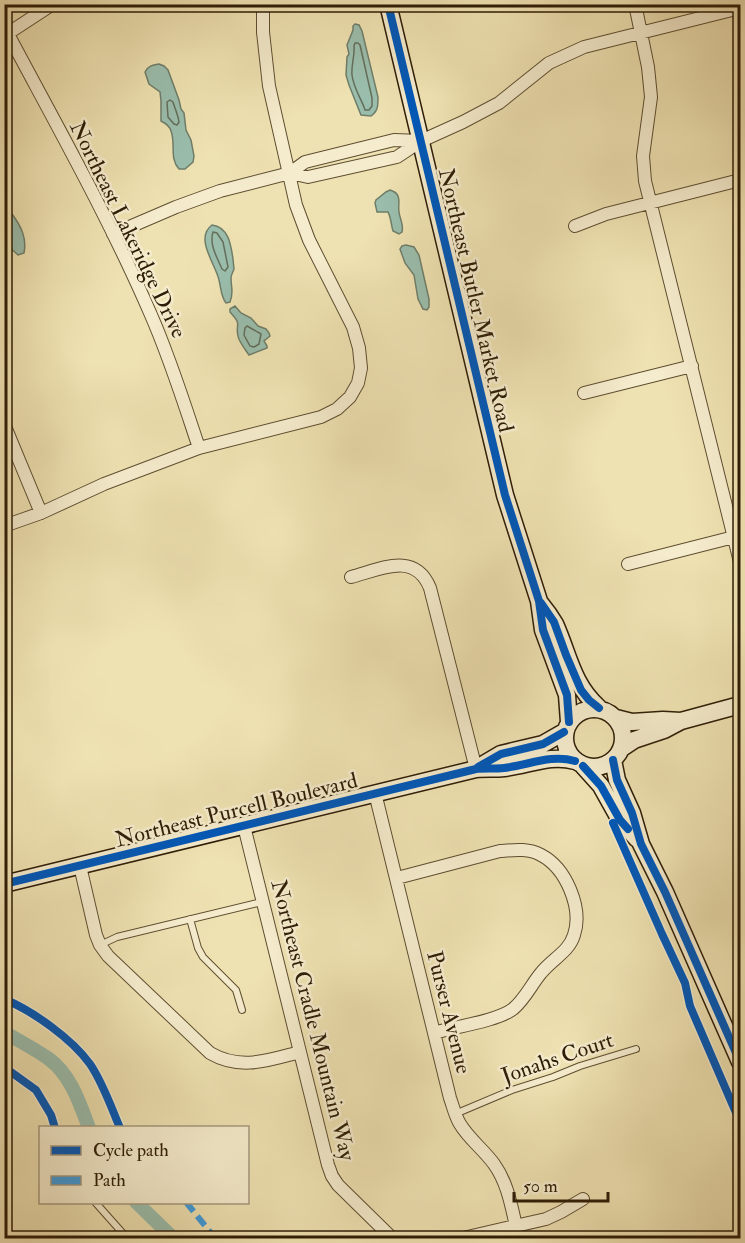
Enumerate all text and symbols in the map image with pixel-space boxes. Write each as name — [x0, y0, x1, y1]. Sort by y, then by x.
street label: Northeast Lakeridge Drive — [63, 116, 193, 343]
street label: Northeast Butler Market Road — [432, 165, 520, 435]
street label: Northeast Purcell Boulevard — [112, 766, 361, 854]
street label: Northeast Cradle Mountain Way — [265, 877, 362, 1164]
street label: Purser Avenue — [420, 948, 478, 1077]
street label: Jonahs Court — [497, 1026, 617, 1090]
legend — [39, 1126, 249, 1204]
text: Cycle path — [93, 1139, 169, 1162]
scale bar — [514, 1165, 608, 1203]
text: Path — [93, 1169, 126, 1192]
text: 50 m — [523, 1175, 558, 1198]

